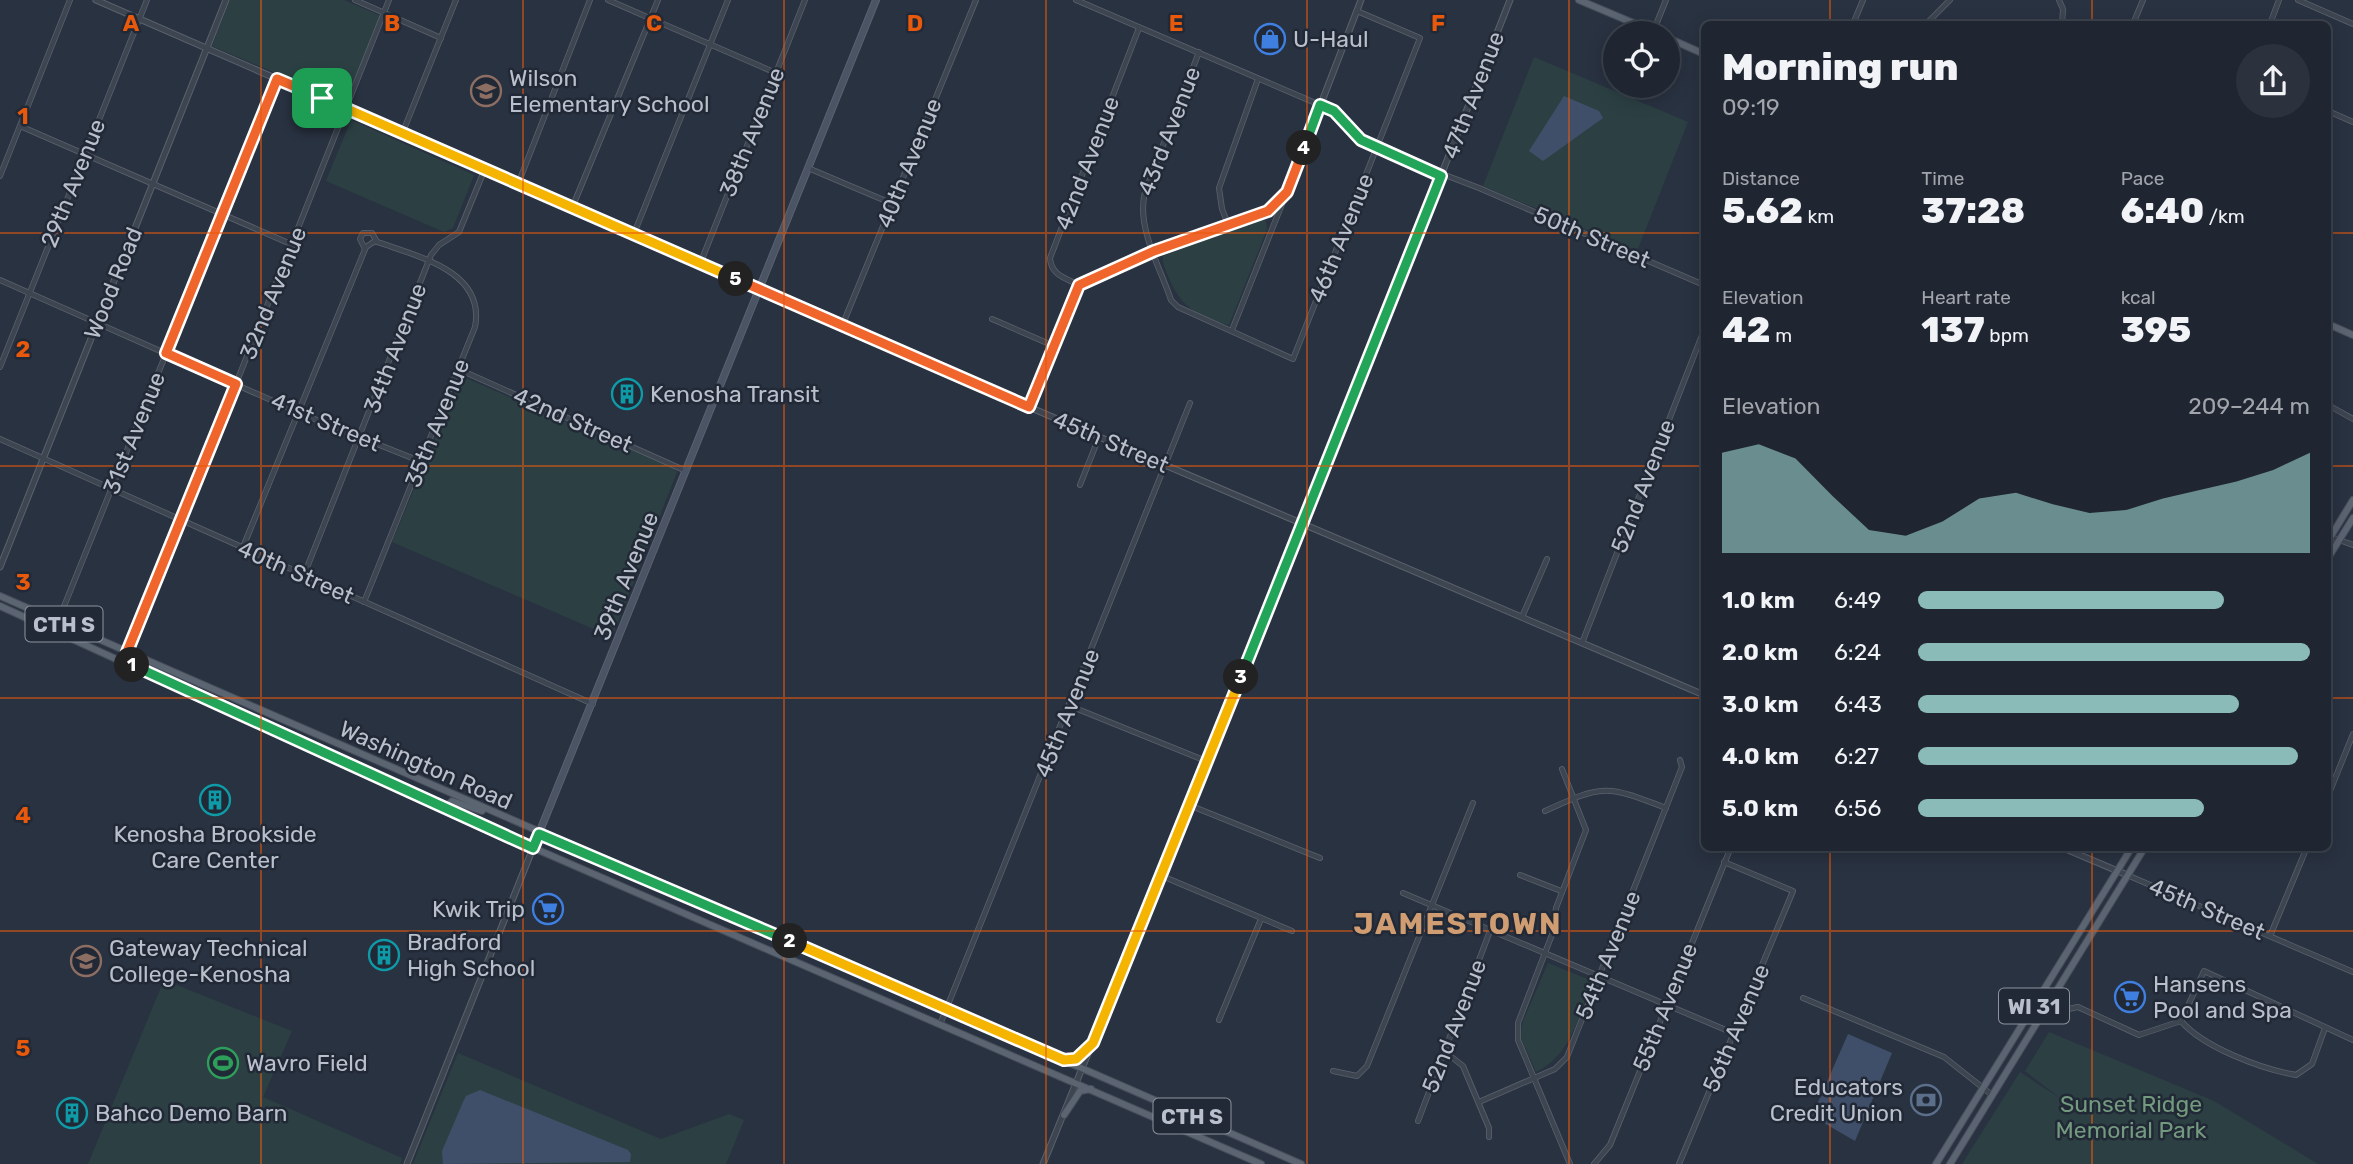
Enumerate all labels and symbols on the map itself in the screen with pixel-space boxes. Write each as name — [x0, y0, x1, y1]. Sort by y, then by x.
text: A — [123, 9, 140, 37]
text: B — [384, 9, 400, 37]
text: C — [646, 9, 662, 37]
text: D — [907, 9, 923, 37]
text: E — [1169, 9, 1183, 37]
text: F — [1431, 9, 1445, 37]
shop icon: U-Haul — [1253, 22, 1287, 56]
place label: U-Haul — [1293, 25, 1369, 53]
street label: 47th Avenue — [1436, 27, 1510, 163]
street label: 38th Avenue — [713, 63, 791, 201]
street label: 43rd Avenue — [1132, 63, 1206, 199]
place label: Wilson Elementary School — [509, 64, 710, 118]
pin — [292, 68, 352, 128]
school or university icon: Wilson Elementary School — [469, 74, 503, 108]
street label: 42nd Avenue — [1049, 92, 1125, 234]
street label: 40th Avenue — [870, 94, 948, 232]
text: 1 — [17, 102, 29, 130]
street label: 29th Avenue — [35, 115, 111, 251]
pin: 4 — [1286, 130, 1322, 166]
street label: 46th Avenue — [1302, 169, 1380, 307]
street label: 50th Street — [1530, 200, 1654, 274]
street label: Wood Road — [78, 223, 148, 343]
street label: 32nd Avenue — [234, 223, 312, 363]
pin: 5 — [718, 262, 754, 296]
street label: 34th Avenue — [357, 279, 433, 417]
text: 2 — [16, 335, 30, 363]
street label: 35th Avenue — [399, 355, 475, 491]
street label: 31st Avenue — [97, 368, 171, 498]
building icon: Kenosha Transit — [610, 377, 644, 411]
place label: Kenosha Transit — [650, 380, 820, 408]
street label: 42nd Street — [509, 381, 637, 459]
street label: 41st Street — [267, 386, 385, 458]
street label: 45th Street — [1049, 405, 1173, 479]
street label: 52nd Avenue — [1605, 415, 1681, 557]
street label: 39th Avenue — [588, 508, 664, 644]
street label: 40th Street — [234, 534, 358, 610]
text: 3 — [15, 568, 31, 596]
road number: CTH S — [25, 606, 102, 642]
street label: 45th Avenue — [1028, 644, 1106, 782]
pin: 1 — [114, 648, 150, 682]
pin: 3 — [1224, 660, 1258, 694]
street label: Washington Road — [335, 714, 517, 816]
building icon: Kenosha Brookside Care Center — [198, 783, 232, 817]
text: 4 — [15, 801, 31, 829]
place label: Kenosha Brookside Care Center — [113, 820, 317, 874]
street label: 45th Street — [2145, 872, 2269, 946]
street label: 54th Avenue — [1569, 886, 1647, 1024]
supermarket icon: Kwik Trip — [531, 892, 565, 926]
place label: Kwik Trip — [432, 895, 525, 923]
district label: JAMESTOWN — [1353, 906, 1563, 942]
pin: 2 — [772, 923, 808, 958]
place label: Bradford High School — [407, 928, 535, 982]
place label: Gateway Technical College-Kenosha — [109, 934, 308, 988]
building icon: Bradford High School — [367, 938, 401, 972]
street label: 55th Avenue — [1627, 939, 1703, 1075]
school or university icon: Gateway Technical College-Kenosha — [69, 944, 103, 978]
street label: 52nd Avenue — [1416, 955, 1492, 1097]
street label: 56th Avenue — [1697, 960, 1775, 1096]
place label: Hansens Pool and Spa — [2153, 970, 2292, 1024]
supermarket icon: Hansens Pool and Spa — [2113, 980, 2147, 1014]
road number: WI 31 — [1999, 988, 2069, 1024]
text: 5 — [16, 1034, 31, 1062]
sports icon: Wavro Field — [206, 1046, 240, 1080]
place label: Wavro Field — [246, 1049, 368, 1077]
place label: Educators Credit Union — [1770, 1073, 1903, 1127]
bank icon: Educators Credit Union — [1909, 1083, 1943, 1117]
park label: Sunset Ridge Memorial Park — [2056, 1090, 2207, 1144]
building icon: Bahco Demo Barn — [55, 1096, 89, 1130]
road number: CTH S — [1154, 1098, 1230, 1134]
place label: Bahco Demo Barn — [95, 1099, 287, 1127]

